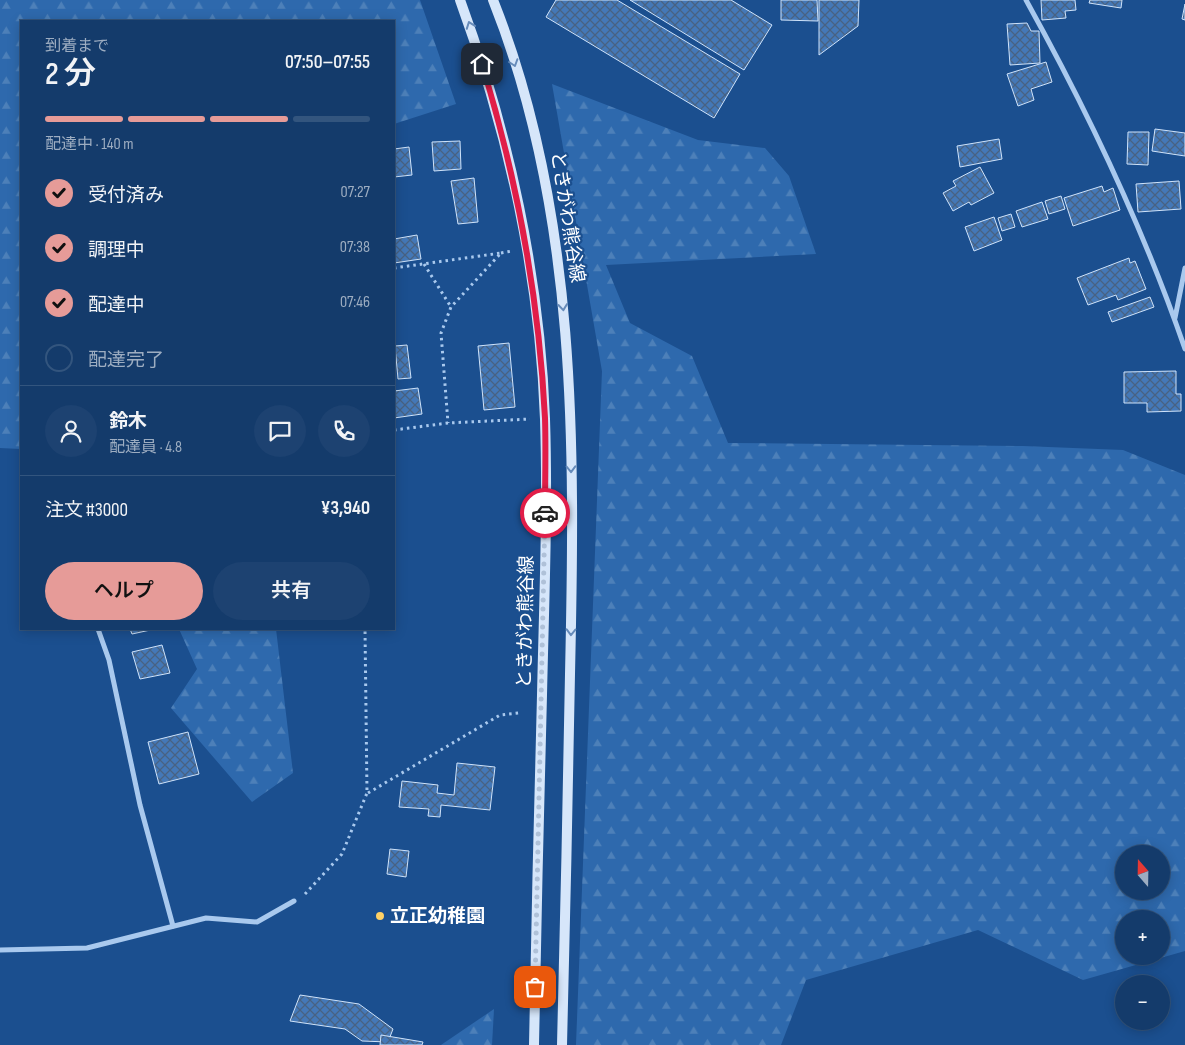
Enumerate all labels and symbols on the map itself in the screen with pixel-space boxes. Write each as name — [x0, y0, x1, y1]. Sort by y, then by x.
one-way arrow — [466, 21, 476, 30]
pin — [461, 43, 503, 85]
one-way arrow — [509, 58, 519, 66]
street label: ときがわ熊谷線 — [545, 150, 589, 284]
one-way arrow — [557, 303, 568, 311]
one-way arrow — [566, 466, 576, 474]
courier — [520, 488, 570, 538]
street label: ときがわ熊谷線 — [513, 555, 539, 689]
one-way arrow — [566, 628, 577, 636]
north arrow — [1115, 845, 1170, 900]
place label: 立正幼稚園 — [390, 905, 485, 928]
marker: 立正幼稚園 — [374, 910, 386, 922]
pin — [514, 966, 556, 1008]

